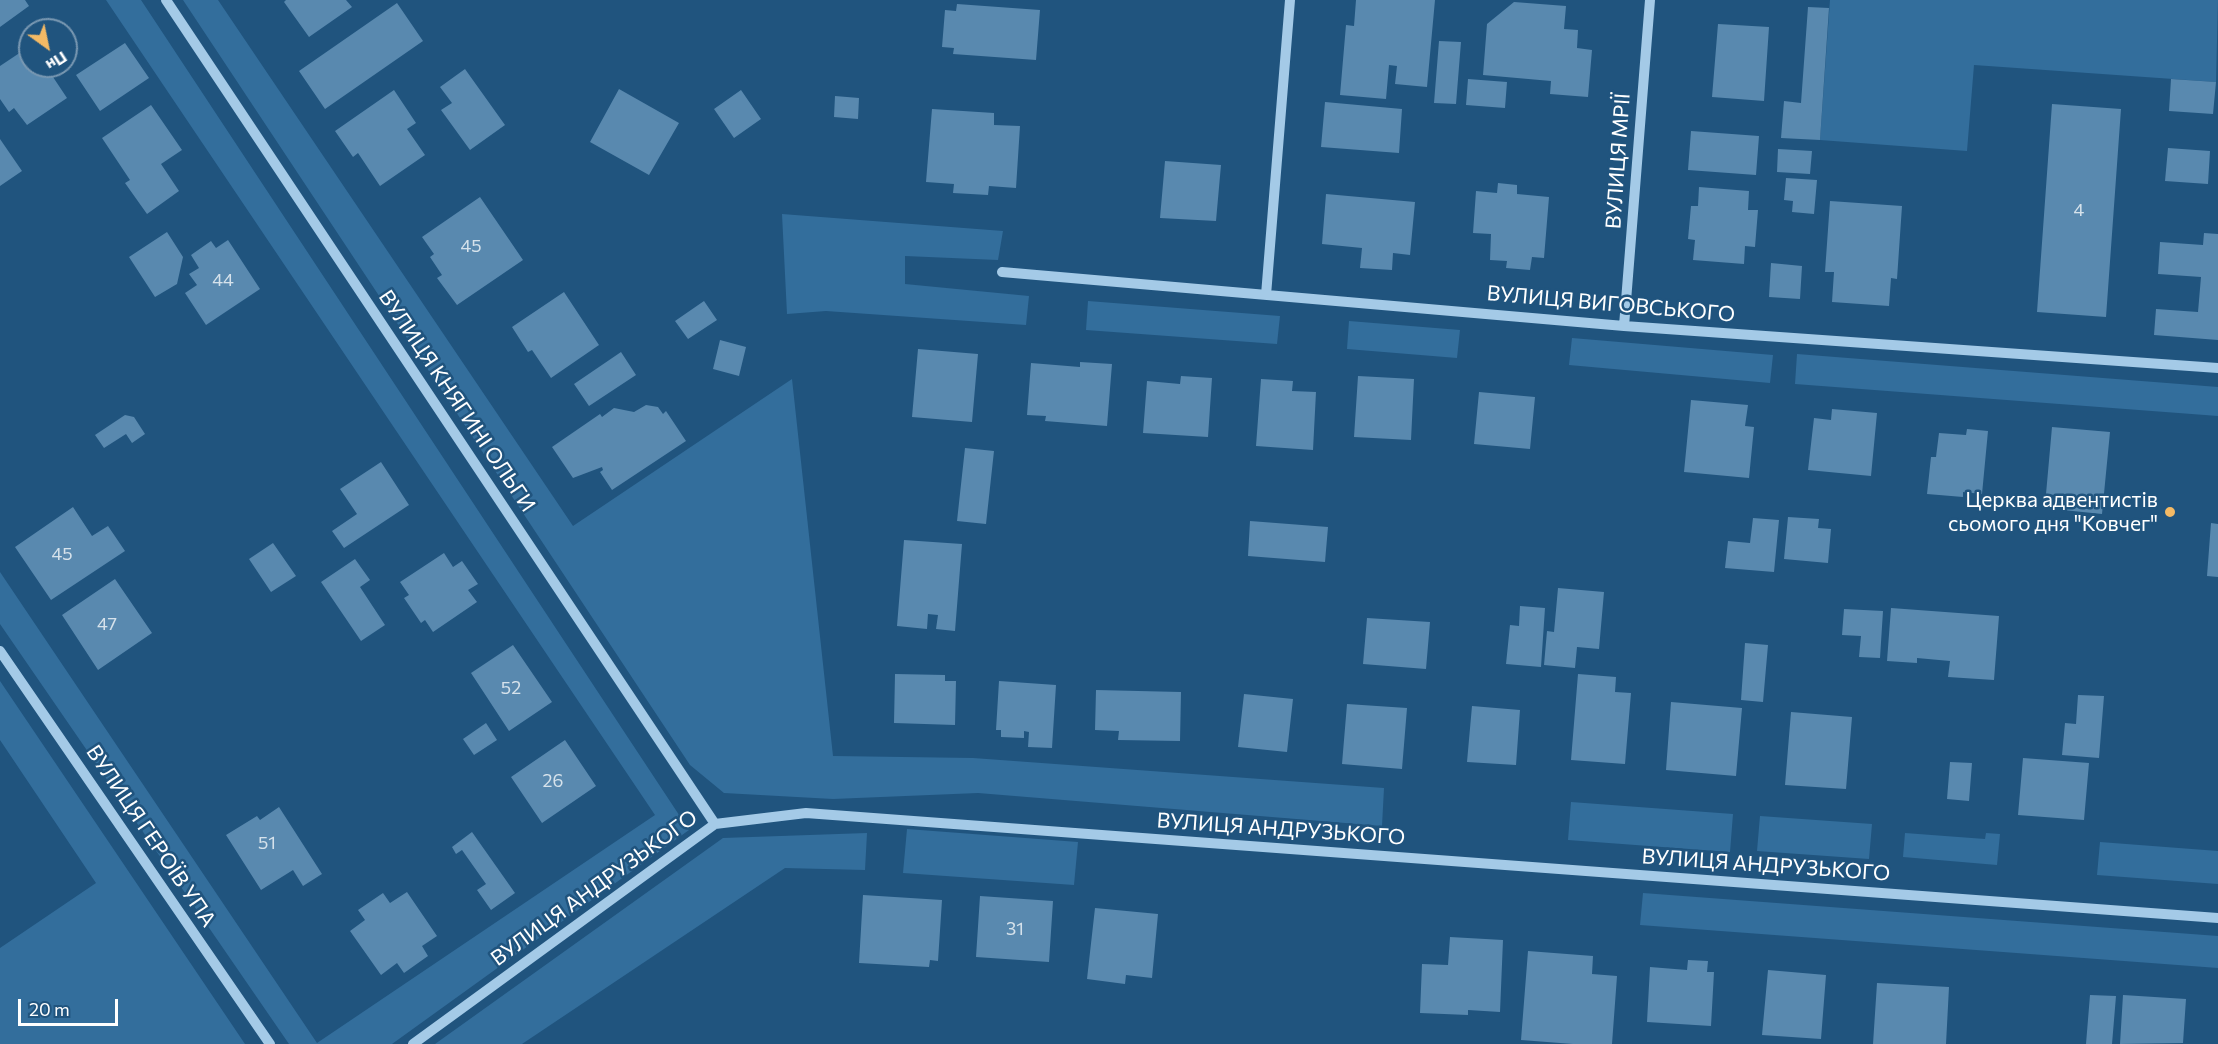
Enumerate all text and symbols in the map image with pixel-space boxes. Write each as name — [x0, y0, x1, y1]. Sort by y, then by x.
north arrow — [18, 18, 78, 78]
text: Пн — [43, 48, 71, 76]
street label: ВУЛИЦЯ МРІЇ — [1601, 92, 1635, 230]
house number: 4 — [2074, 199, 2084, 221]
house number: 45 — [460, 235, 482, 257]
house number: 44 — [212, 269, 234, 291]
street label: ВУЛИЦЯ ВИГОВСЬКОГО — [1486, 281, 1736, 327]
street label: ВУЛИЦЯ КНЯГИНІ ОЛЬГИ — [373, 285, 541, 517]
place label: Церква адвентистів сьомого дня "Ковчег" — [1948, 487, 2158, 537]
marker: Церква адвентистів сьомого дня "Ковчег" — [2163, 505, 2177, 519]
house number: 45 — [51, 543, 73, 565]
house number: 47 — [97, 613, 117, 635]
house number: 52 — [501, 677, 521, 699]
street label: ВУЛИЦЯ ГЕРОЇВ УПА — [81, 740, 221, 932]
house number: 26 — [543, 770, 563, 792]
street label: ВУЛИЦЯ АНДРУЗЬКОГО — [486, 805, 702, 971]
street label: ВУЛИЦЯ АНДРУЗЬКОГО — [1156, 808, 1406, 850]
house number: 51 — [258, 832, 276, 854]
street label: ВУЛИЦЯ АНДРУЗЬКОГО — [1641, 844, 1891, 886]
house number: 31 — [1006, 918, 1024, 940]
scale bar — [21, 987, 122, 1025]
text: 20 m — [29, 998, 70, 1020]

